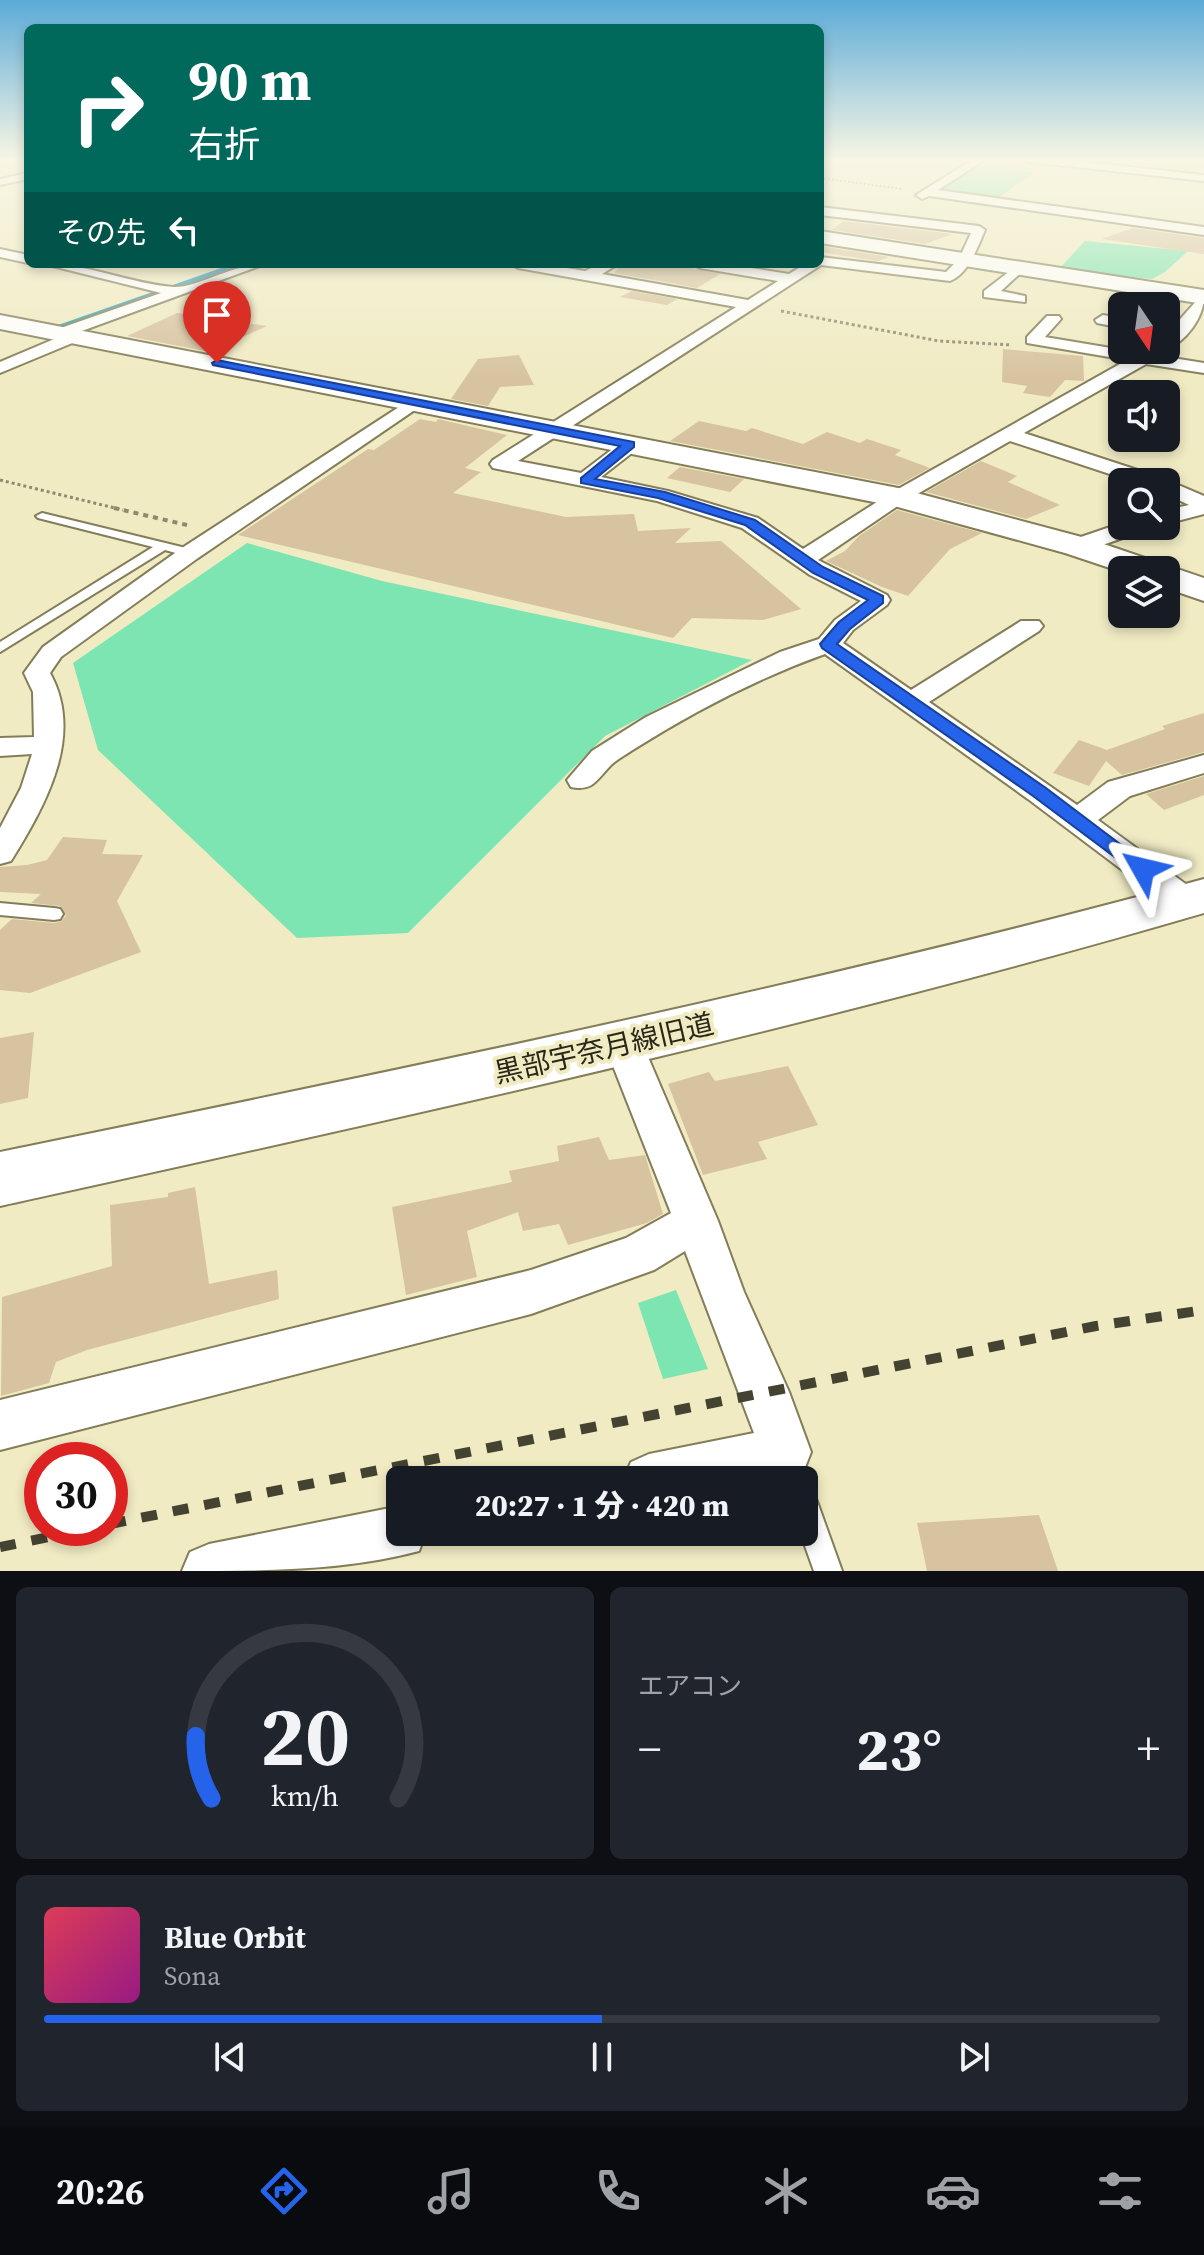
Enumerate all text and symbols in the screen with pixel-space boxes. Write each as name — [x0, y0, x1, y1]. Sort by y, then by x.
text: 90 m — [188, 42, 311, 119]
icon: right — [56, 56, 160, 160]
text: 右折 — [188, 120, 260, 169]
icon: left — [162, 208, 206, 252]
text: その先 — [56, 212, 146, 253]
pin — [183, 281, 251, 363]
north arrow — [1108, 292, 1180, 364]
map controls — [1108, 292, 1180, 628]
icon: arrive — [195, 293, 239, 337]
button: sound — [1108, 380, 1180, 452]
button: search — [1108, 468, 1180, 540]
button: layers — [1108, 556, 1180, 628]
position arrow — [1101, 827, 1185, 911]
street label: 黒部宇奈月線旧道 — [491, 1004, 717, 1092]
speed limit sign: 30 — [24, 1442, 128, 1546]
text: 20:27 · 1 分 · 420 m — [475, 1485, 729, 1526]
text: エアコン — [638, 1668, 742, 1704]
text: 20 — [260, 1679, 350, 1793]
text: 23° — [856, 1708, 942, 1790]
text: − — [638, 1718, 661, 1779]
text: + — [1137, 1718, 1160, 1779]
text: km/h — [271, 1776, 339, 1816]
text: Blue Orbit — [164, 1917, 306, 1958]
text: Sona — [164, 1958, 221, 1994]
icon: previous — [208, 2035, 252, 2079]
icon: pause — [580, 2035, 624, 2079]
icon: next — [952, 2035, 996, 2079]
icon: directions — [256, 2163, 312, 2219]
icon: music — [423, 2163, 479, 2219]
icon: phone — [590, 2163, 646, 2219]
icon: climate — [758, 2163, 814, 2219]
icon: car — [925, 2163, 981, 2219]
icon: filters — [1092, 2163, 1148, 2219]
text: 20:26 — [56, 2167, 145, 2216]

